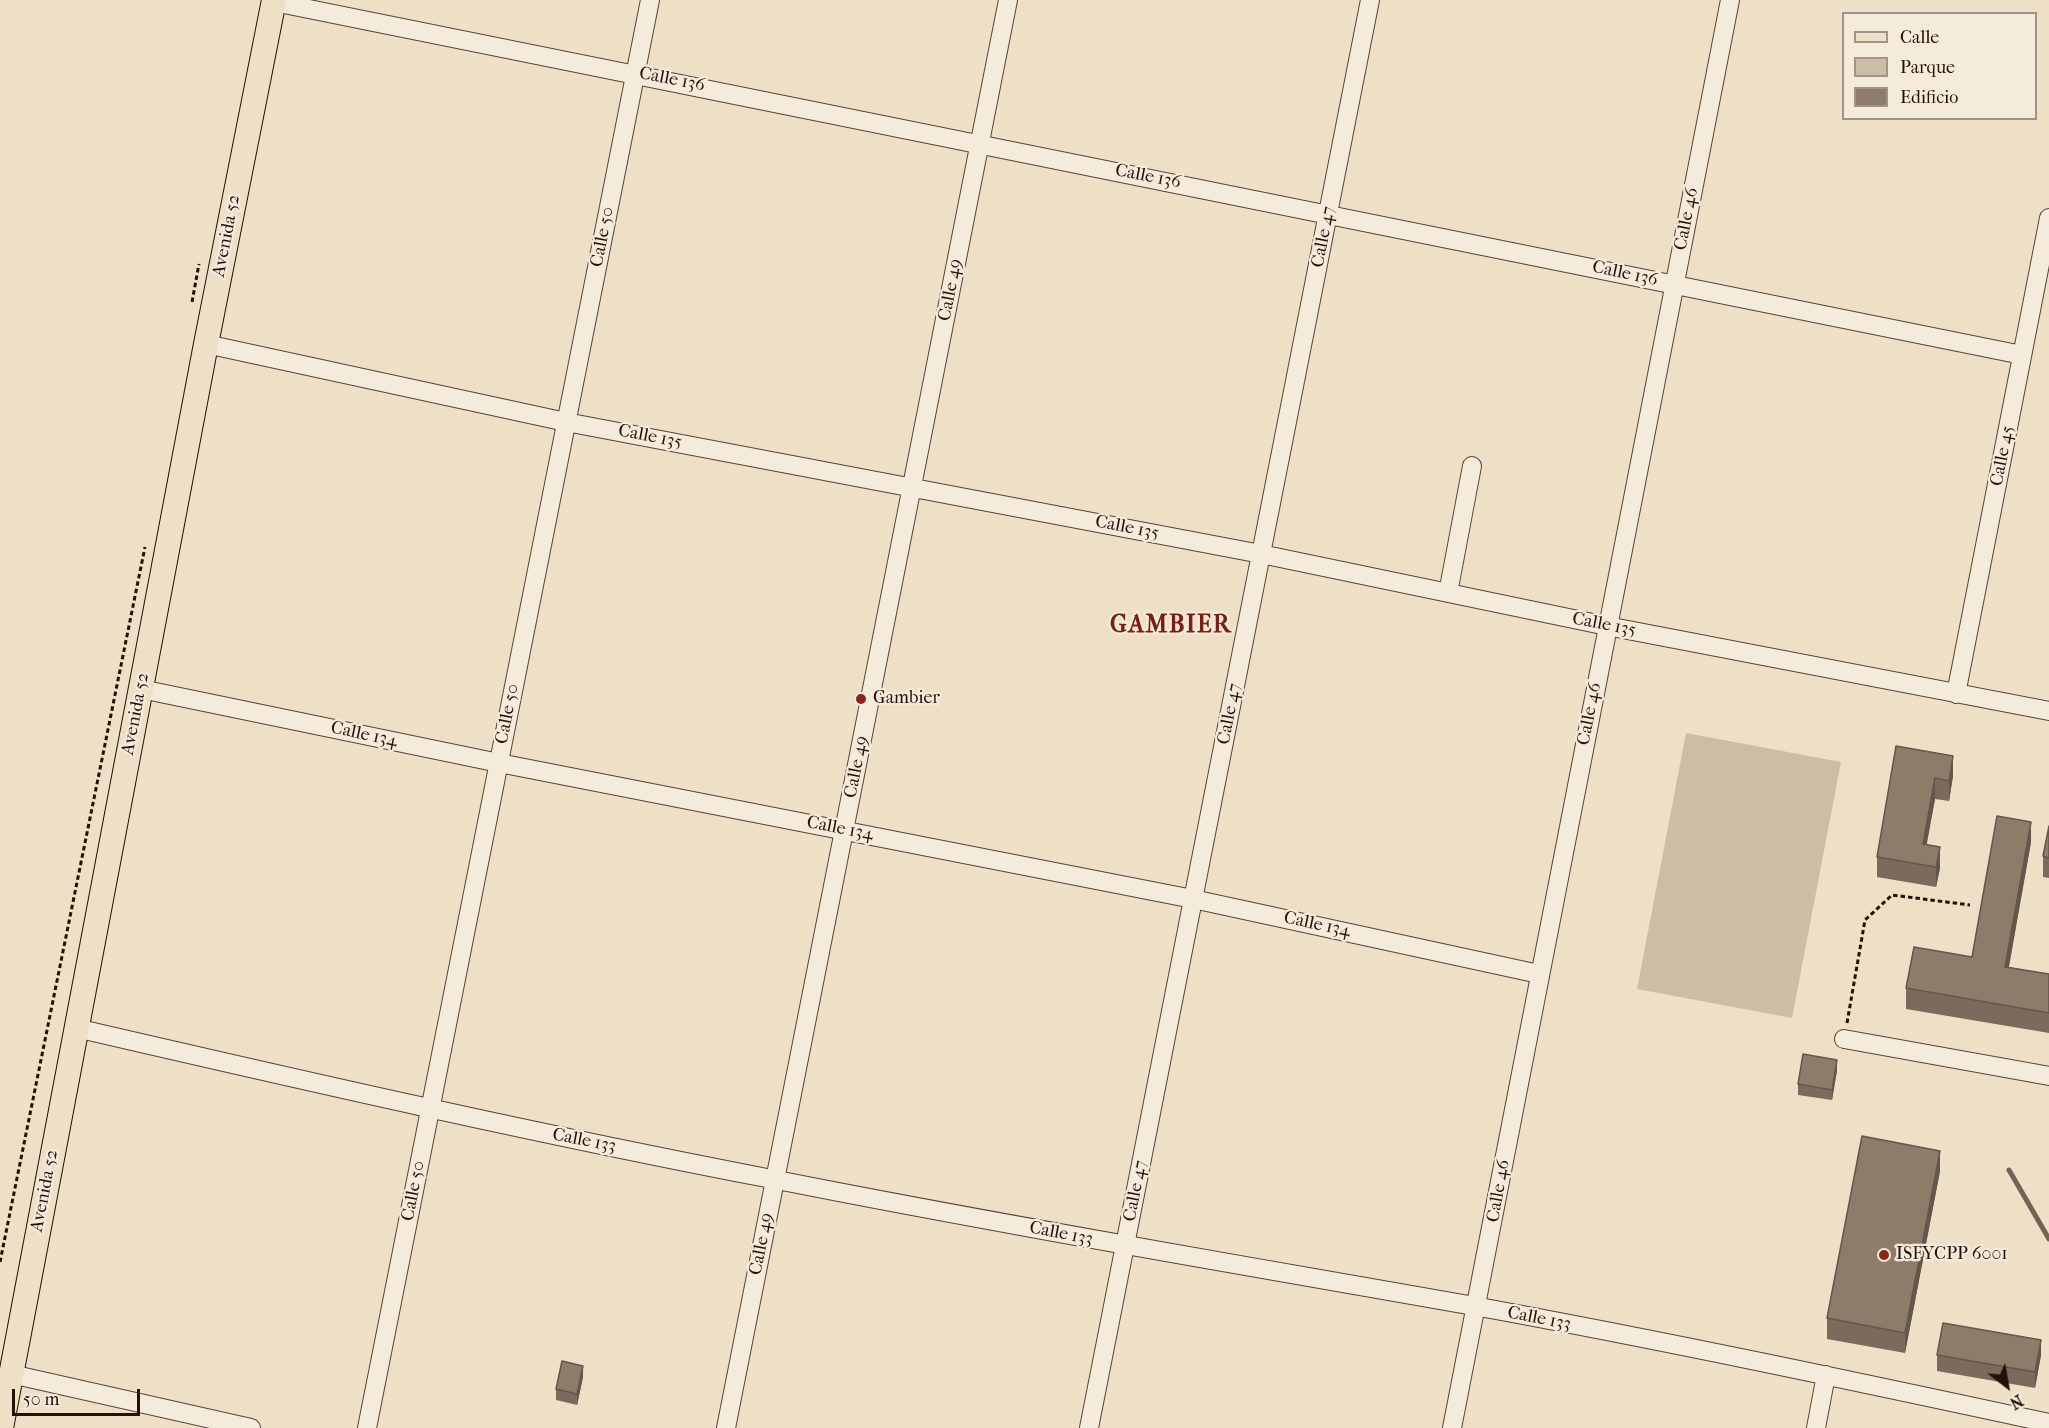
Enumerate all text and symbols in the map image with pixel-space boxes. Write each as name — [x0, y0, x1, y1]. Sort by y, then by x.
legend — [1842, 12, 2037, 120]
text: Calle — [1900, 27, 1939, 48]
text: Parque — [1900, 57, 1955, 78]
street label: Calle 136 — [637, 63, 707, 97]
text: Edificio — [1900, 87, 1958, 108]
street label: Calle 136 — [1113, 160, 1183, 194]
street label: Calle 46 — [1670, 186, 1704, 252]
street label: Avenida 52 — [208, 193, 246, 279]
street label: Calle 50 — [587, 205, 619, 269]
street label: Calle 47 — [1307, 205, 1341, 269]
street label: Calle 49 — [934, 257, 968, 323]
street label: Calle 136 — [1590, 257, 1660, 291]
street label: Calle 135 — [616, 420, 684, 454]
street label: Calle 45 — [1987, 424, 2019, 488]
street label: Calle 135 — [1093, 511, 1161, 545]
street label: Calle 135 — [1570, 608, 1638, 642]
district label: GAMBIER — [1110, 612, 1232, 640]
street label: Avenida 52 — [117, 671, 155, 757]
street label: Calle 46 — [1573, 681, 1607, 747]
street label: Calle 50 — [492, 682, 524, 746]
street label: Calle 47 — [1213, 682, 1247, 746]
place label: Gambier — [873, 688, 940, 710]
marker: Gambier — [854, 692, 868, 706]
street label: Calle 134 — [329, 717, 399, 753]
street label: Calle 49 — [840, 734, 874, 800]
street label: Calle 134 — [805, 812, 875, 846]
street label: Calle 134 — [1282, 907, 1352, 943]
street label: Calle 133 — [550, 1124, 618, 1158]
street label: Avenida 52 — [26, 1148, 64, 1234]
street label: Calle 46 — [1483, 1158, 1515, 1224]
street label: Calle 50 — [398, 1159, 430, 1223]
street label: Calle 47 — [1119, 1159, 1153, 1223]
street label: Calle 49 — [745, 1211, 779, 1277]
street label: Calle 133 — [1027, 1217, 1095, 1251]
place label: ISFYCPP 6001 — [1896, 1244, 2008, 1266]
marker: ISFYCPP 6001 — [1877, 1248, 1891, 1262]
street label: Calle 133 — [1505, 1302, 1573, 1336]
north arrow — [1977, 1356, 2037, 1416]
scale bar — [15, 1377, 142, 1415]
text: 50 m — [23, 1389, 59, 1410]
text: N — [2006, 1391, 2027, 1413]

